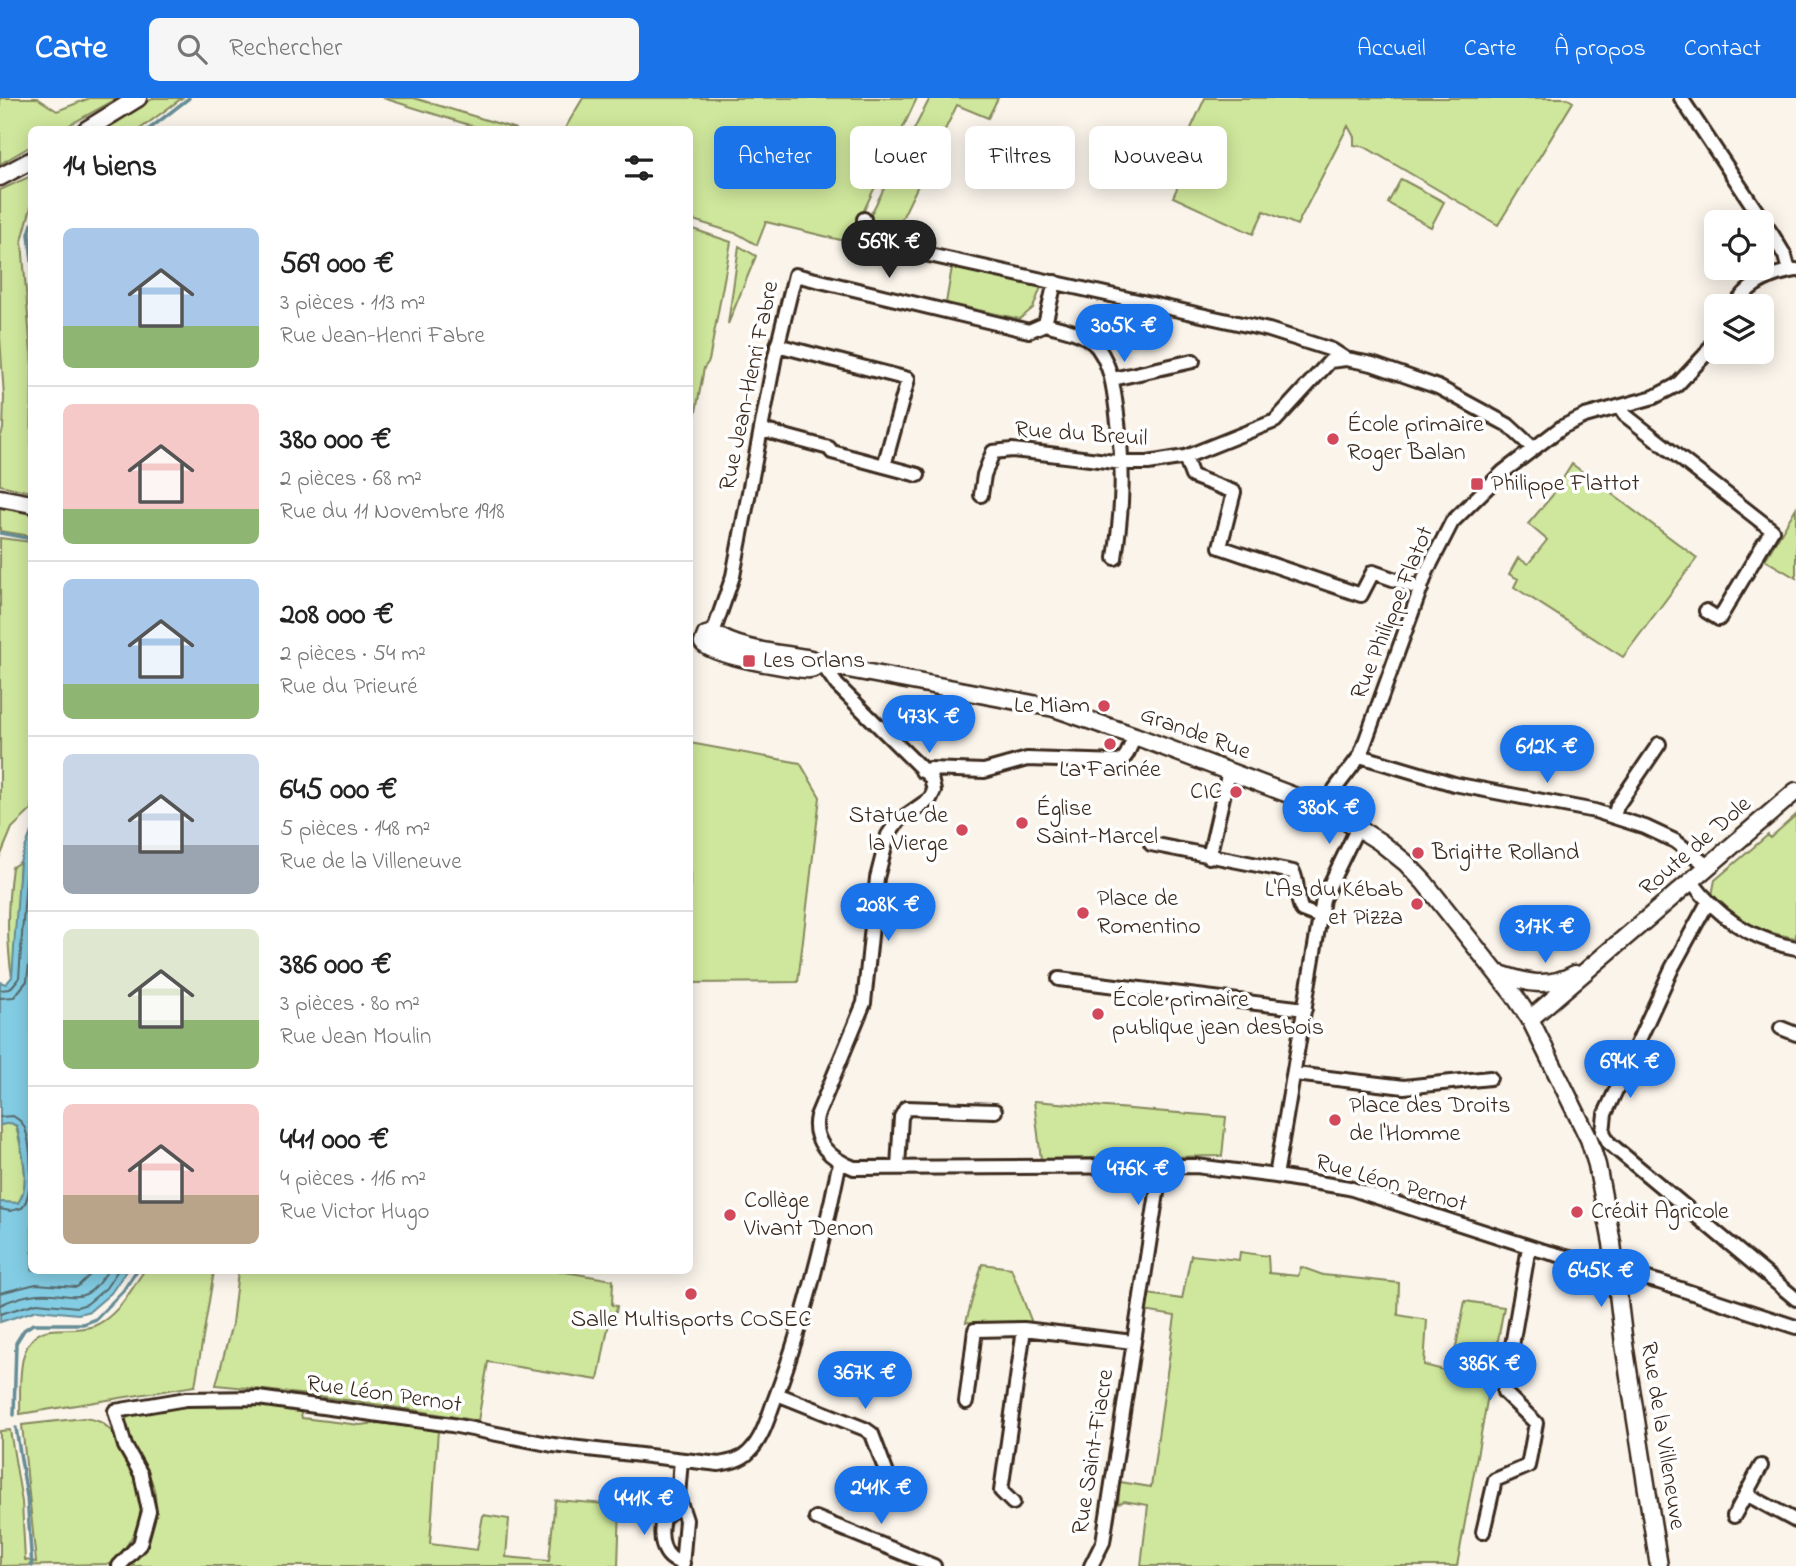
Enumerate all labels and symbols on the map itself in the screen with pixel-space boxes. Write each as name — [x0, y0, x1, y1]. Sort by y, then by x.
pin: 569K € — [832, 220, 946, 280]
street label: Rue Jean-Henri Fabre — [711, 278, 789, 494]
pin: 305K € — [1067, 304, 1181, 364]
place label: École primaire Roger Balan — [1347, 408, 1484, 471]
street label: Rue du Breuil — [1013, 413, 1149, 457]
marker: École primaire Roger Balan — [1325, 431, 1341, 447]
place label: Philippe Flattot — [1491, 467, 1640, 502]
marker: Philippe Flattot — [1469, 476, 1485, 492]
street label: Rue Philippe Flatot — [1342, 521, 1444, 705]
place label: Les Orlans — [763, 644, 865, 679]
marker: Les Orlans — [741, 653, 757, 669]
place label: Le Miam — [1014, 689, 1090, 724]
pin: 473K € — [872, 696, 986, 755]
marker: Le Miam — [1096, 698, 1112, 714]
street label: Grande Rue — [1135, 698, 1255, 770]
pin: 612K € — [1490, 726, 1604, 785]
marker: La Farinée — [1102, 736, 1118, 752]
place label: La Farinée — [1059, 753, 1161, 788]
place label: CIC — [1190, 775, 1222, 810]
marker: CIC — [1228, 784, 1244, 800]
pin: 380K € — [1272, 786, 1386, 846]
street label: Route de Dole — [1632, 788, 1760, 906]
place label: Église Saint-Marcel — [1036, 792, 1158, 855]
place label: Statue de la Vierge — [849, 799, 948, 862]
marker: Église Saint-Marcel — [1014, 815, 1030, 831]
marker: Statue de la Vierge — [954, 822, 970, 838]
place label: Brigitte Rolland — [1431, 836, 1580, 871]
marker: Brigitte Rolland — [1410, 845, 1426, 861]
place label: L'As du Kébab et Pizza — [1265, 873, 1403, 936]
place label: Place de Romentino — [1097, 882, 1201, 945]
pin: 208K € — [831, 884, 945, 943]
marker: L'As du Kébab et Pizza — [1409, 896, 1425, 912]
marker: Place de Romentino — [1075, 905, 1091, 921]
pin: 317K € — [1488, 906, 1602, 965]
place label: École primaire publique jean desbois — [1112, 983, 1324, 1046]
marker: École primaire publique jean desbois — [1090, 1006, 1106, 1022]
pin: 694K € — [1573, 1040, 1687, 1100]
place label: Place des Droits de l'Homme — [1349, 1089, 1510, 1152]
marker: Place des Droits de l'Homme — [1327, 1112, 1343, 1128]
street label: Rue Léon Pernot — [1311, 1146, 1471, 1222]
pin: 476K € — [1081, 1148, 1195, 1207]
place label: Collège Vivant Denon — [743, 1184, 873, 1247]
place label: Crédit Agricole — [1591, 1195, 1729, 1230]
marker: Crédit Agricole — [1569, 1204, 1585, 1220]
marker: Collège Vivant Denon — [722, 1207, 738, 1223]
pin: 645K € — [1544, 1250, 1658, 1309]
marker: Salle Multisports COSEC — [683, 1286, 699, 1302]
place label: Salle Multisports COSEC — [571, 1303, 811, 1338]
street label: Rue de la Villeneuve — [1630, 1340, 1694, 1533]
pin: 386K € — [1433, 1342, 1547, 1402]
pin: 367K € — [808, 1352, 922, 1411]
street label: Rue Léon Pernot — [304, 1367, 464, 1423]
street label: Rue Saint-Fiacre — [1064, 1367, 1124, 1537]
pin: 241K € — [824, 1466, 938, 1526]
pin: 441K € — [587, 1478, 701, 1537]

